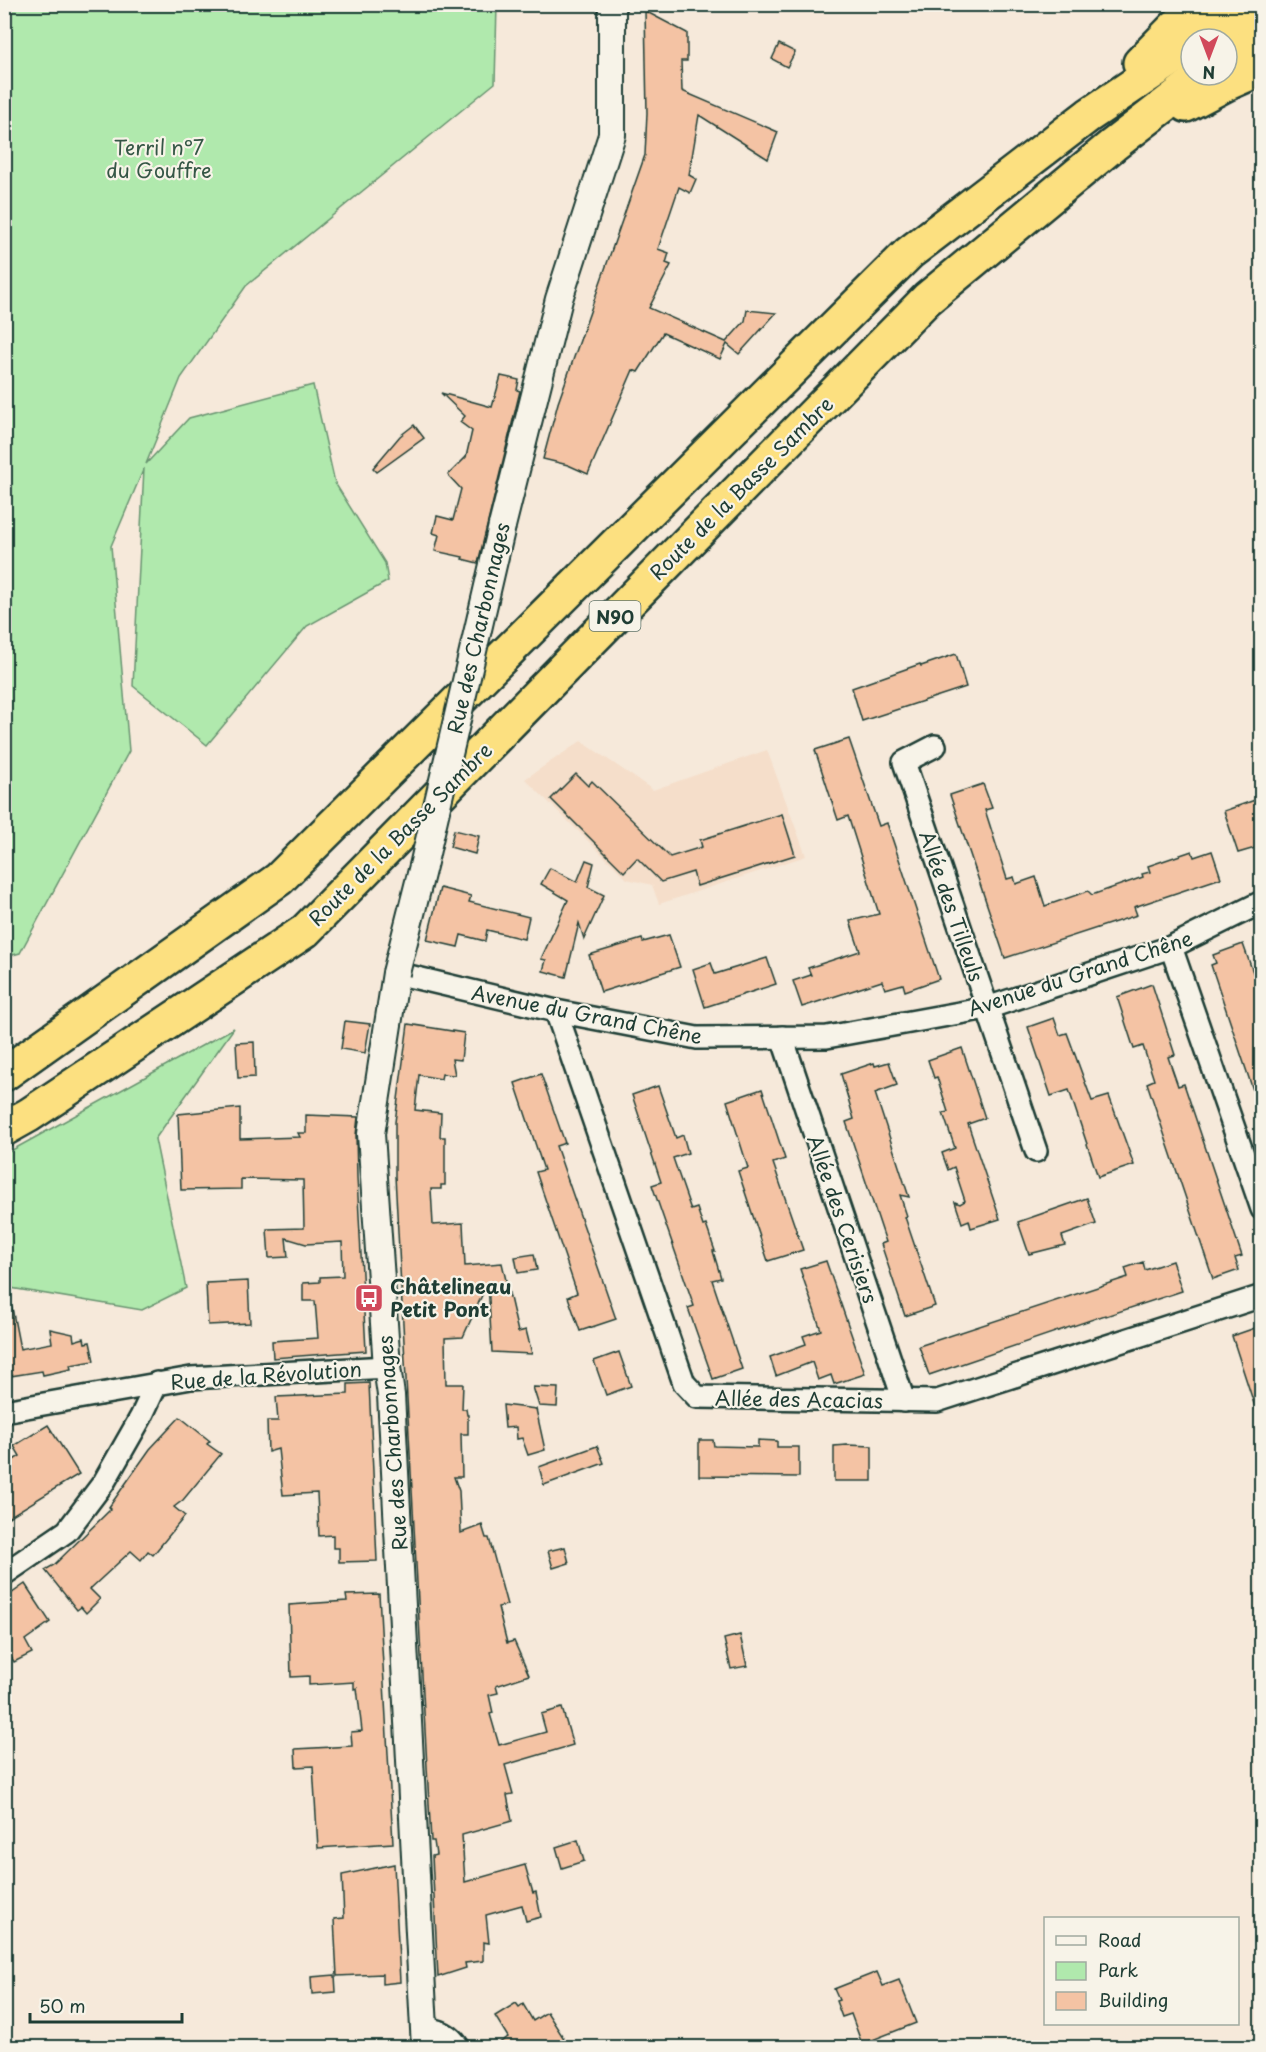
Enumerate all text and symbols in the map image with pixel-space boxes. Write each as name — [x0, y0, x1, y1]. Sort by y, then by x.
north arrow — [1179, 27, 1239, 87]
text: N — [1203, 61, 1215, 85]
park label: Terril n°7 du Gouffre — [106, 132, 212, 185]
street label: Route de la Basse Sambre — [642, 389, 840, 587]
street label: Rue des Charbonnages — [439, 519, 517, 737]
road number: N90 — [590, 601, 640, 631]
street label: Route de la Basse Sambre — [301, 735, 499, 933]
street label: Allée des Tilleuls — [912, 827, 992, 985]
street label: Avenue du Grand Chêne — [964, 923, 1196, 1023]
street label: Avenue du Grand Chêne — [469, 977, 705, 1051]
street label: Allée des Cerisiers — [800, 1131, 886, 1307]
place label: Châtelineau Petit Pont — [390, 1271, 511, 1324]
bus stop icon: Châtelineau Petit Pont — [353, 1282, 385, 1314]
street label: Rue des Charbonnages — [370, 1334, 414, 1552]
street label: Rue de la Révolution — [169, 1353, 363, 1397]
street label: Allée des Acacias — [715, 1383, 883, 1415]
legend — [1044, 1917, 1239, 2025]
text: Road — [1098, 1926, 1142, 1953]
text: Park — [1098, 1956, 1138, 1983]
scale bar — [30, 1986, 182, 2024]
text: Building — [1098, 1986, 1168, 2013]
text: 50 m — [39, 1992, 86, 2019]

